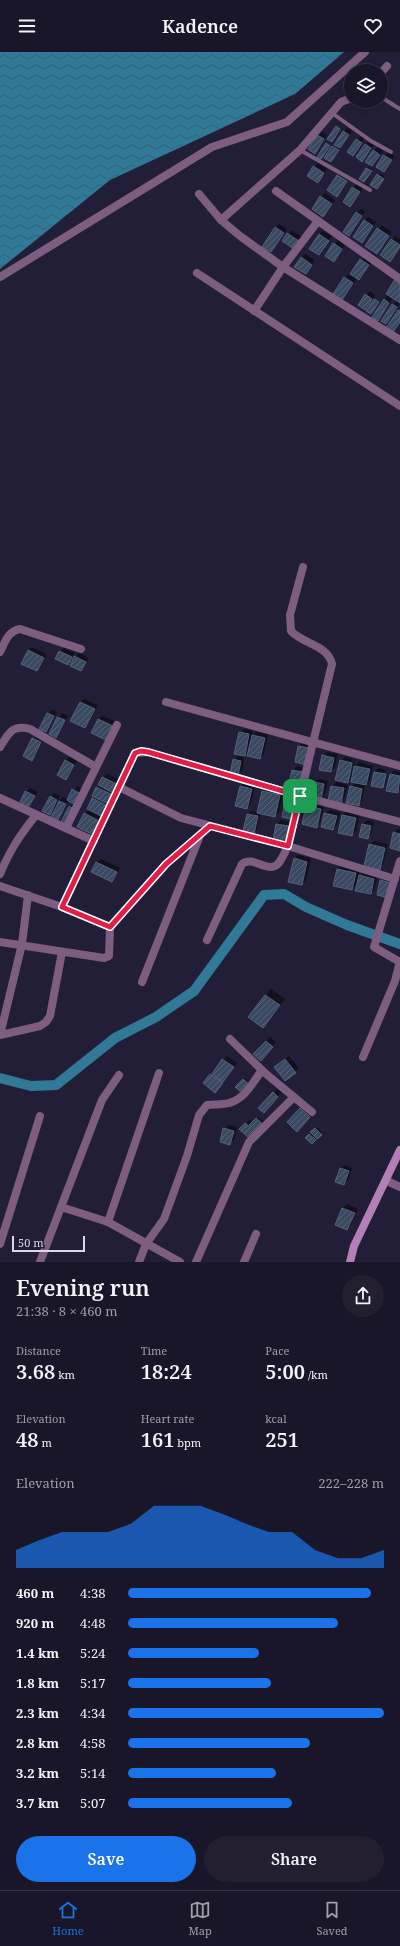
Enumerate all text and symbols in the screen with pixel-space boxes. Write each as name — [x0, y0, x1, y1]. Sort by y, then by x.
text: Kadence — [162, 14, 238, 38]
icon: menu — [16, 15, 38, 37]
icon: heart — [362, 15, 384, 37]
map controls — [344, 64, 388, 108]
button: layers — [344, 64, 388, 108]
pin — [283, 779, 317, 813]
icon: arrive — [289, 785, 311, 807]
scale bar — [12, 1234, 85, 1253]
text: 50 m — [18, 1235, 44, 1250]
text: Evening run — [16, 1272, 150, 1302]
button: share — [342, 1275, 384, 1317]
text: 21:38 · 8 × 460 m — [16, 1302, 118, 1320]
text: Distance — [16, 1343, 61, 1358]
text: Time — [141, 1343, 167, 1358]
text: Pace — [265, 1343, 289, 1358]
text: 3.68 — [16, 1358, 55, 1385]
text: 18:24 — [141, 1358, 192, 1385]
text: 5:00 — [265, 1358, 305, 1385]
text: km — [55, 1367, 75, 1382]
text: /km — [305, 1367, 328, 1382]
text: Elevation — [16, 1411, 66, 1426]
text: Heart rate — [141, 1411, 194, 1426]
text: kcal — [265, 1411, 287, 1426]
text: 48 — [16, 1426, 39, 1453]
text: 161 — [141, 1426, 174, 1453]
text: 251 — [265, 1426, 299, 1453]
text: m — [39, 1435, 52, 1450]
text: bpm — [174, 1435, 201, 1450]
text: Elevation — [16, 1474, 75, 1492]
text: 222–228 m — [318, 1474, 384, 1492]
text: 460 m — [16, 1584, 54, 1602]
text: 4:38 — [80, 1584, 106, 1602]
text: 920 m — [16, 1614, 54, 1632]
text: 4:48 — [80, 1614, 106, 1632]
text: 1.4 km — [16, 1644, 59, 1662]
text: 5:24 — [80, 1644, 106, 1662]
text: 1.8 km — [16, 1674, 59, 1692]
text: 5:17 — [80, 1674, 106, 1692]
text: 2.3 km — [16, 1704, 59, 1722]
text: 4:34 — [80, 1704, 106, 1722]
text: 2.8 km — [16, 1734, 59, 1752]
text: 4:58 — [80, 1734, 106, 1752]
text: 3.2 km — [16, 1764, 59, 1782]
text: 5:14 — [80, 1764, 106, 1782]
text: 3.7 km — [16, 1794, 59, 1812]
text: 5:07 — [80, 1794, 106, 1812]
button: Save — [16, 1836, 196, 1882]
button: Share — [204, 1836, 384, 1882]
tab: Home — [52, 1899, 84, 1938]
tab: Map — [188, 1899, 212, 1938]
tab: Saved — [316, 1899, 348, 1938]

